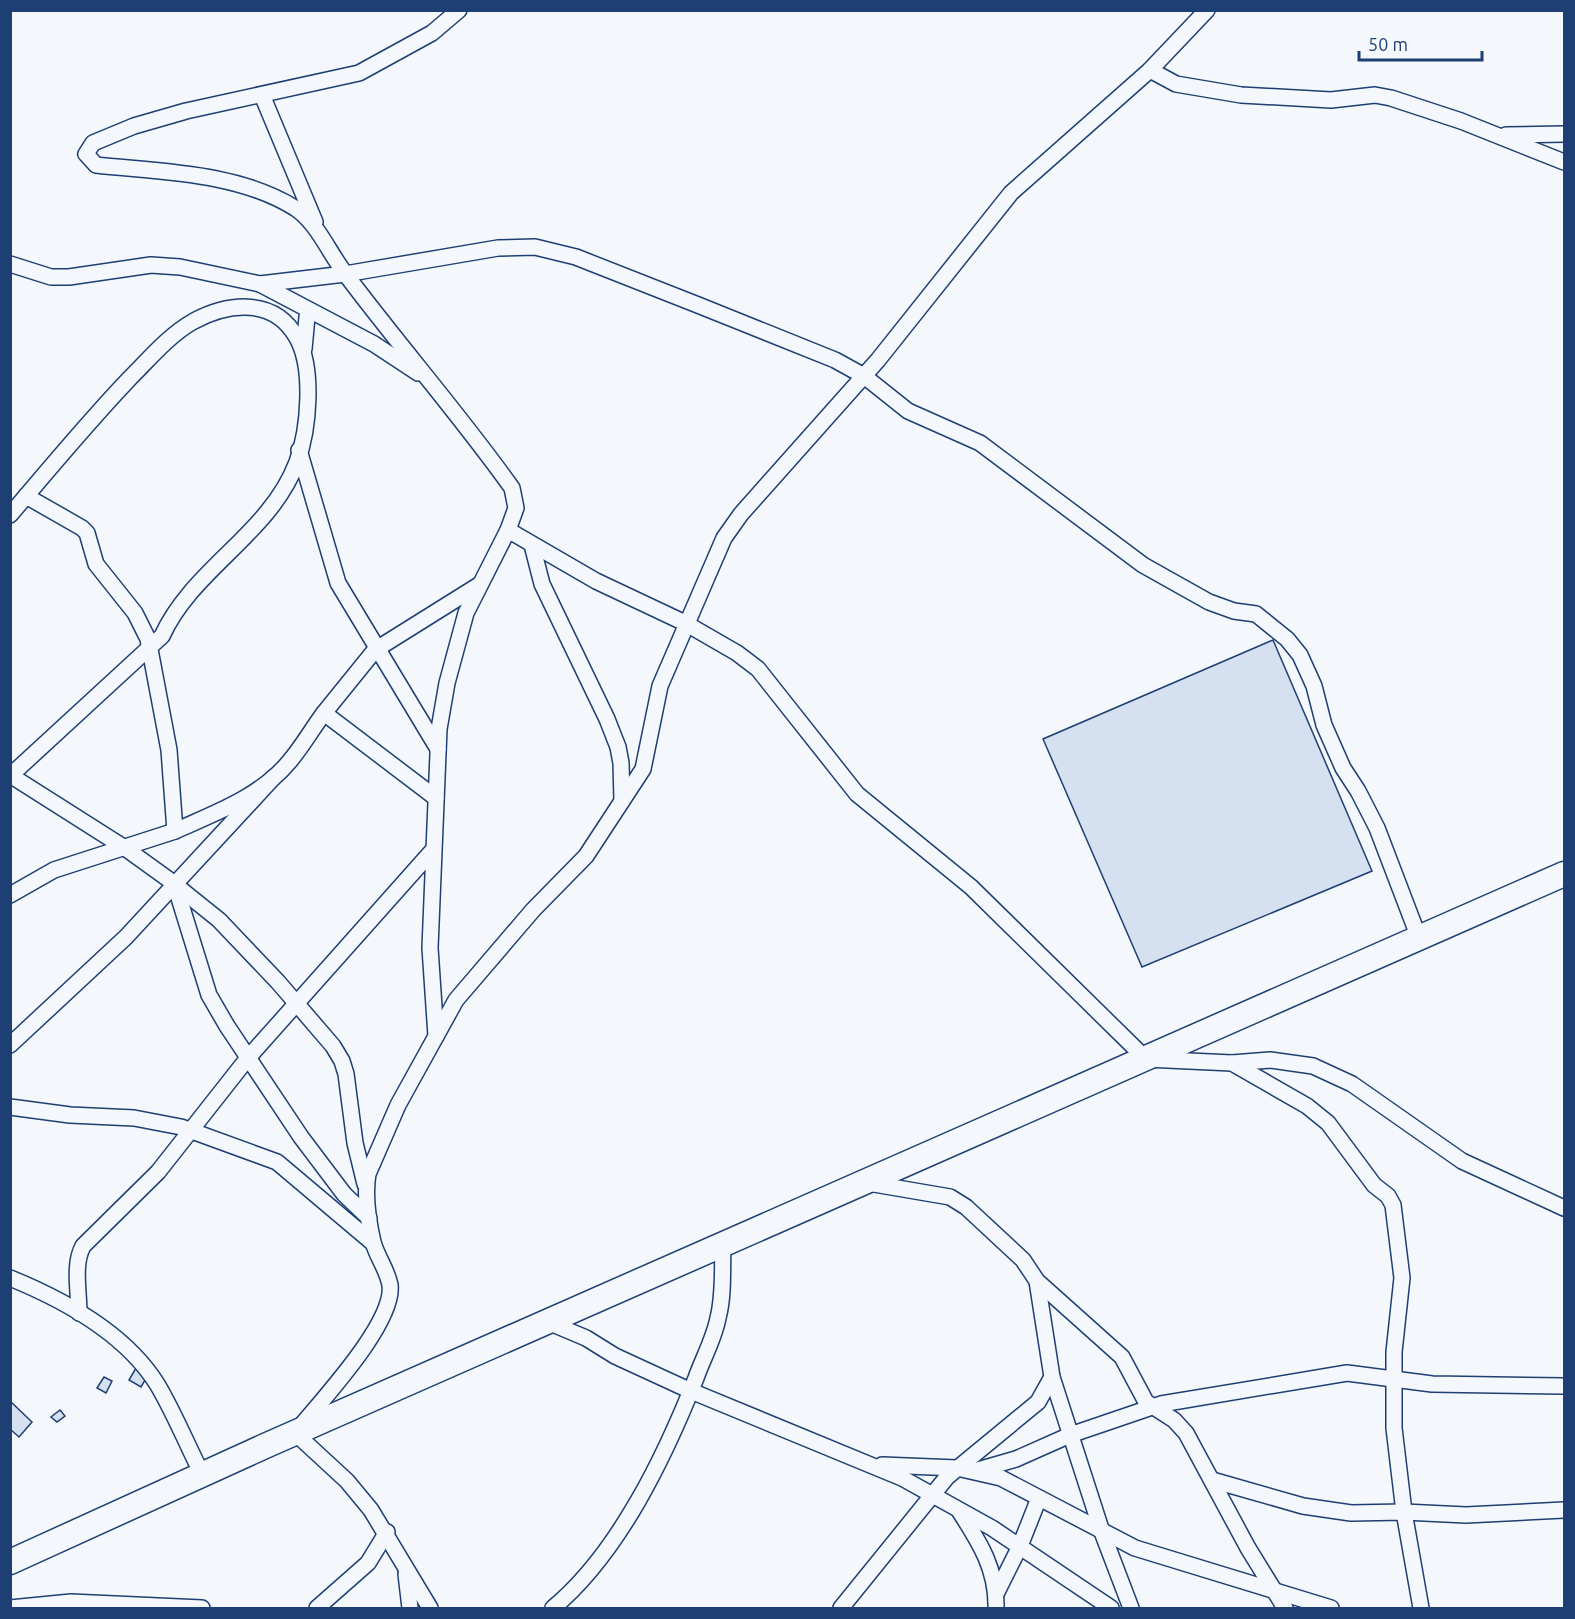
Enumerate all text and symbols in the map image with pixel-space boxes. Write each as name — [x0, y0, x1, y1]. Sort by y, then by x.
scale bar — [1359, 24, 1482, 62]
text: 50 m — [1368, 34, 1408, 54]

